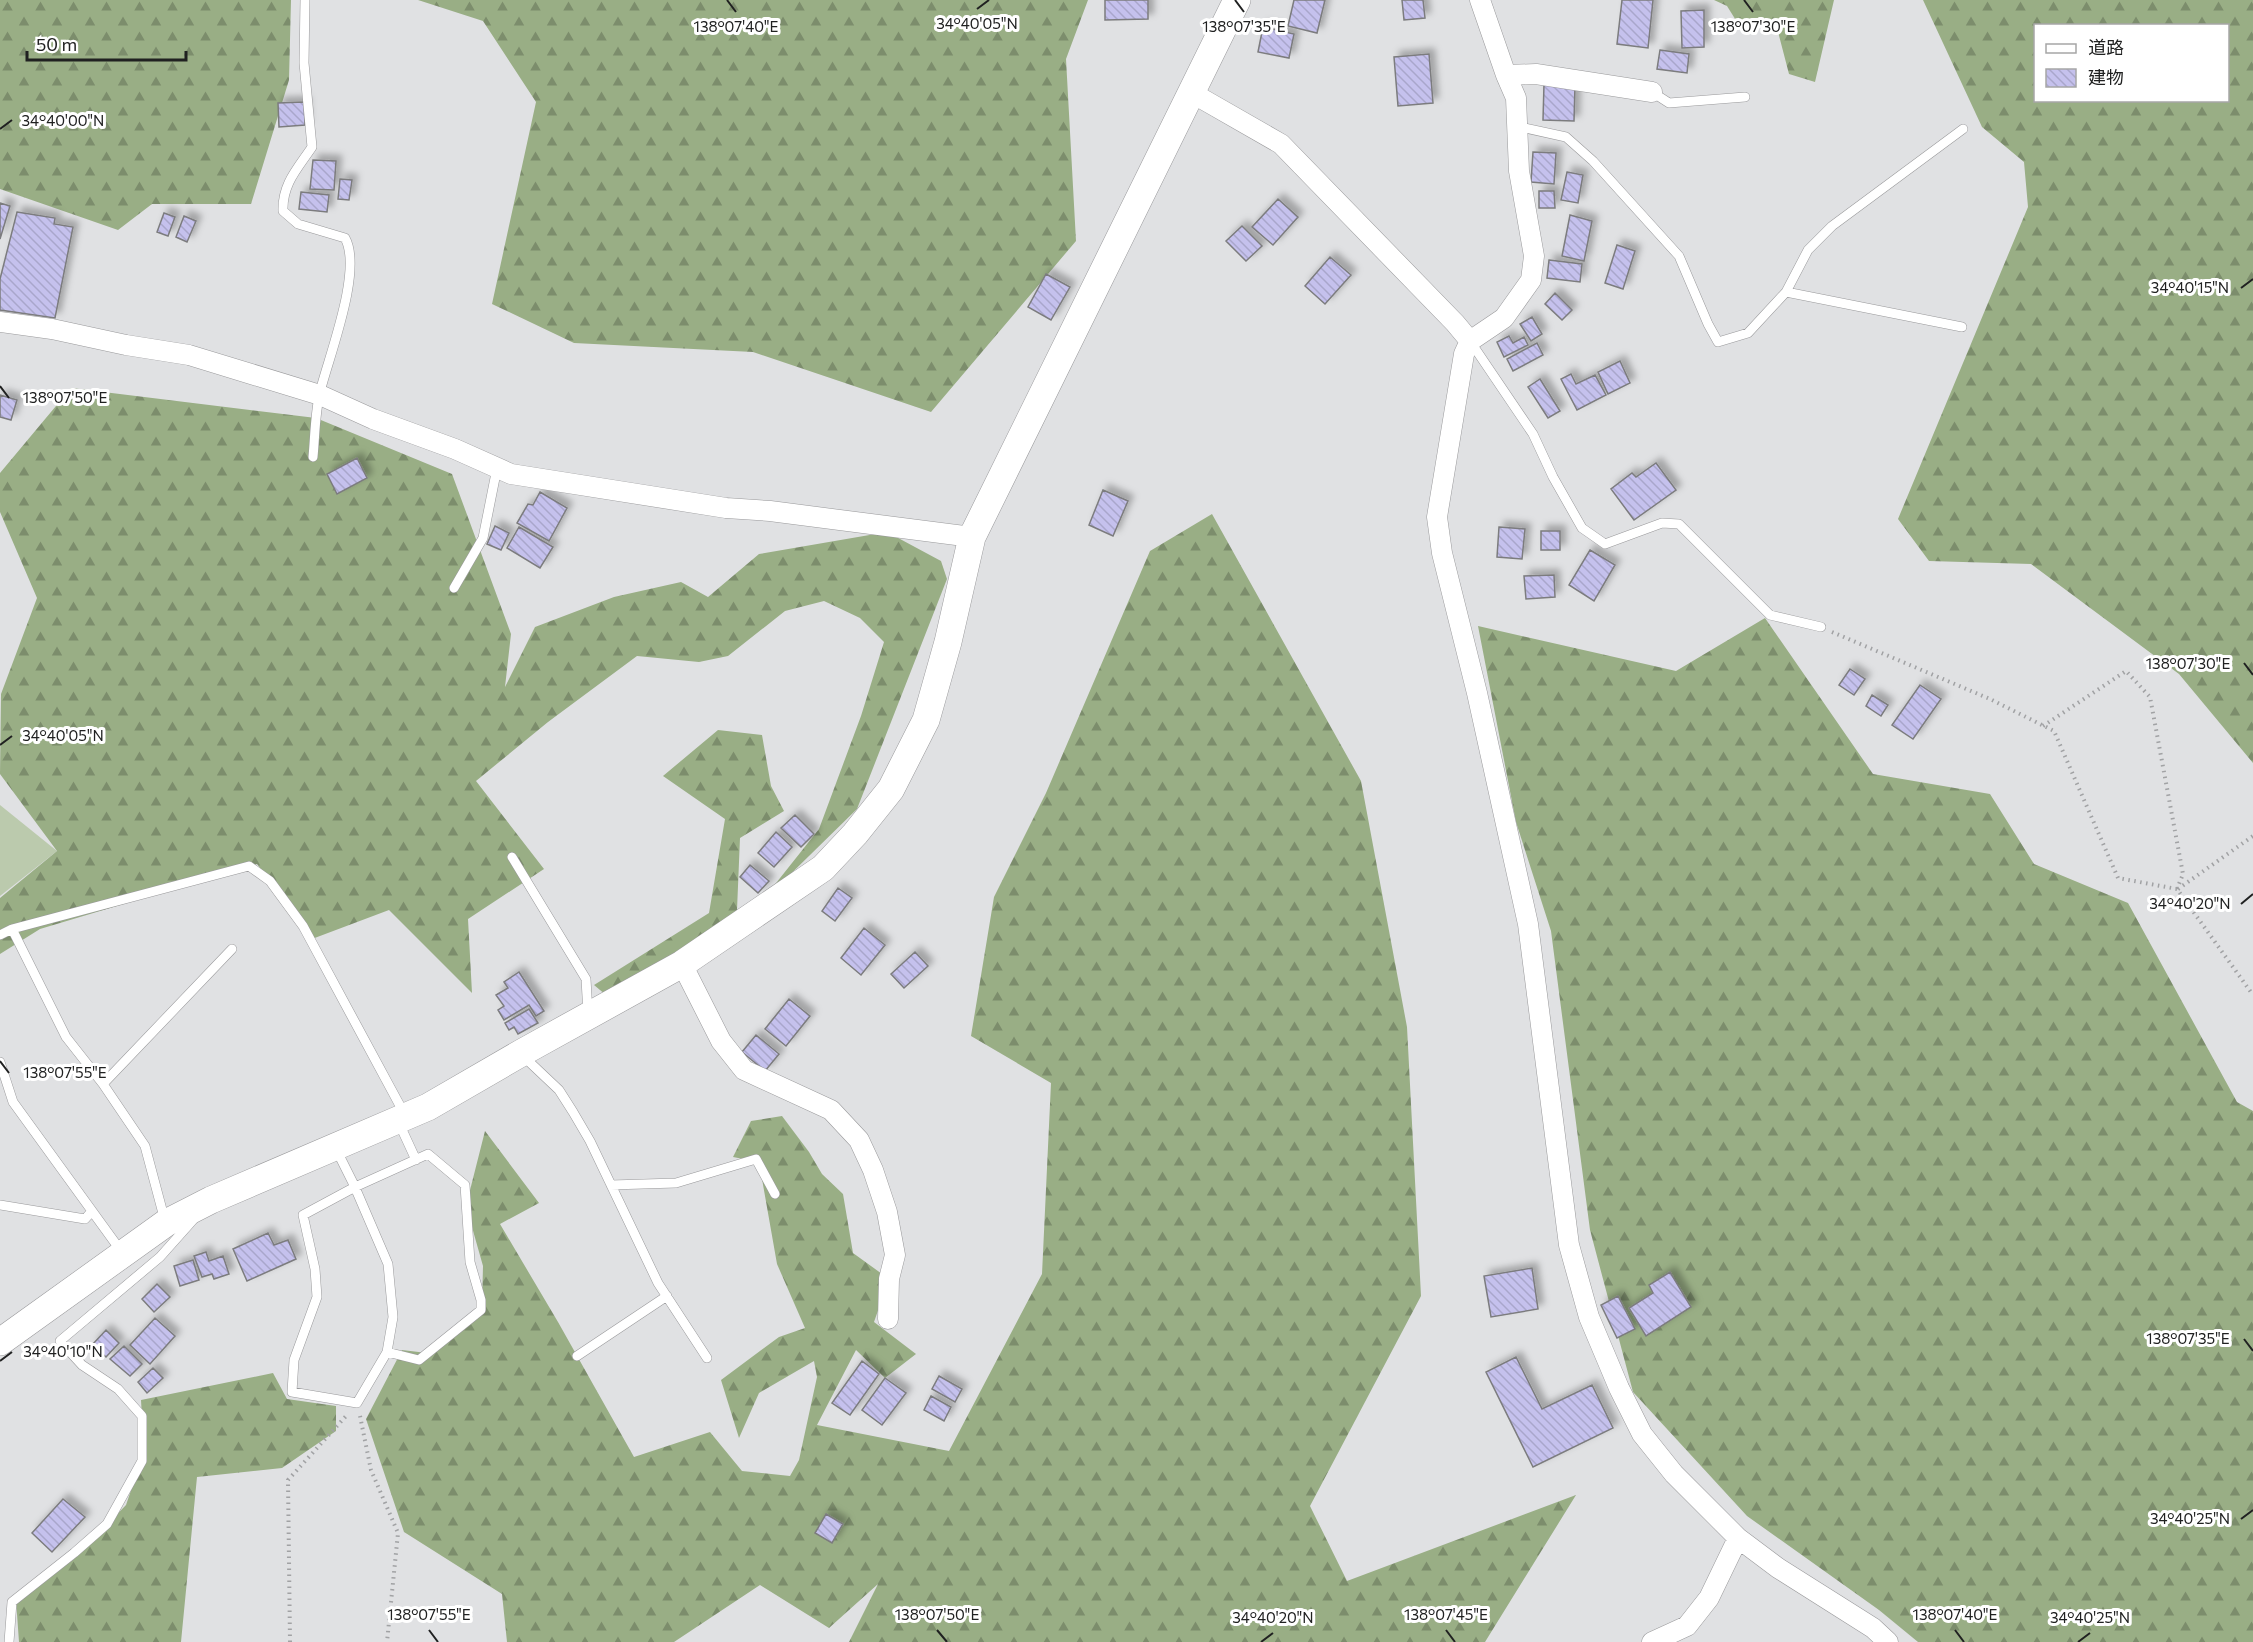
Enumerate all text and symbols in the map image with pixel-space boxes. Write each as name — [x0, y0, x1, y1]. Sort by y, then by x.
text: 34°40'05"N — [936, 14, 1018, 32]
text: 138°07'40"E — [693, 17, 779, 35]
text: 138°07'35"E — [1202, 17, 1286, 35]
text: 138°07'30"E — [1711, 17, 1795, 35]
scale bar — [27, 24, 186, 62]
legend — [2034, 24, 2229, 102]
text: 50 m — [36, 33, 77, 55]
text: 道路 — [2088, 36, 2124, 58]
text: 建物 — [2088, 66, 2124, 88]
text: 34°40'00"N — [22, 111, 104, 129]
text: 34°40'15"N — [2151, 278, 2229, 296]
text: 138°07'50"E — [23, 388, 107, 406]
text: 138°07'30"E — [2146, 654, 2230, 672]
text: 34°40'05"N — [22, 726, 104, 744]
text: 34°40'20"N — [2149, 894, 2231, 912]
text: 138°07'55"E — [23, 1063, 107, 1081]
text: 138°07'35"E — [2146, 1329, 2230, 1347]
text: 34°40'10"N — [23, 1342, 103, 1360]
text: 34°40'25"N — [2150, 1509, 2230, 1527]
text: 138°07'55"E — [387, 1605, 471, 1623]
text: 138°07'50"E — [895, 1605, 979, 1623]
text: 138°07'45"E — [1404, 1605, 1488, 1623]
text: 138°07'40"E — [1912, 1605, 1998, 1623]
text: 34°40'20"N — [1232, 1608, 1314, 1626]
text: 34°40'25"N — [2050, 1608, 2130, 1626]

